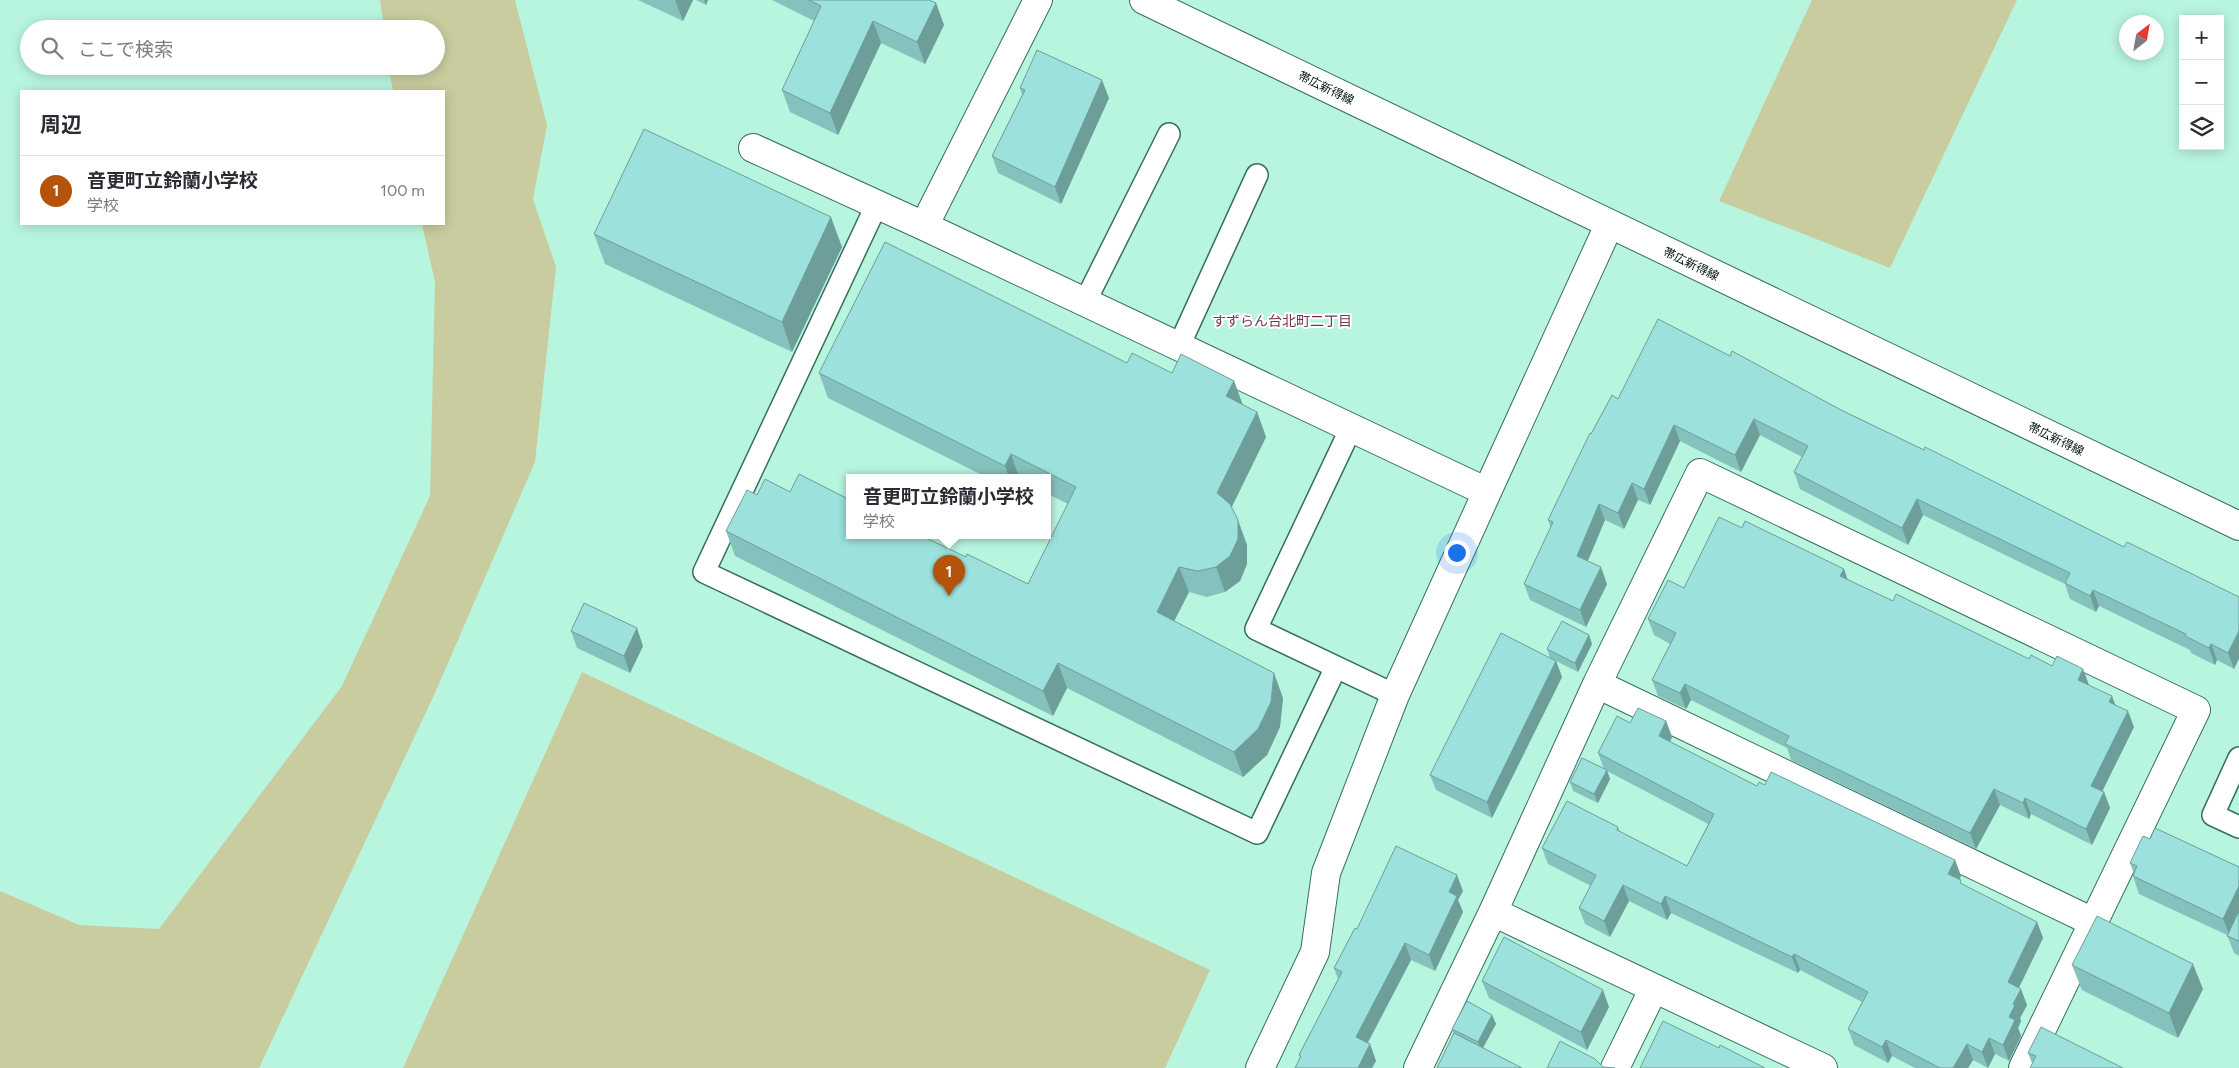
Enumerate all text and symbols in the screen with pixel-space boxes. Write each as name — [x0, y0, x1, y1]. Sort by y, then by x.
north arrow — [2119, 15, 2164, 60]
map controls — [2179, 15, 2224, 150]
button: + — [2179, 15, 2224, 60]
search box — [20, 20, 445, 75]
icon: search — [38, 34, 66, 62]
text: ここで検索 — [78, 38, 173, 61]
button: − — [2179, 60, 2224, 105]
street label: 帯広新得線 — [1296, 69, 1356, 107]
button: layers — [2179, 105, 2224, 150]
text: 周辺 — [40, 112, 82, 137]
text: 音更町立鈴蘭小学校 — [87, 169, 258, 192]
text: 1 — [53, 181, 59, 200]
text: 100 m — [380, 181, 425, 200]
text: 学校 — [87, 196, 119, 215]
street label: 帯広新得線 — [1661, 245, 1721, 283]
district label: すずらん台北町二丁目 — [1212, 313, 1352, 330]
street label: 帯広新得線 — [2026, 420, 2086, 458]
popup — [846, 474, 1051, 539]
text: 音更町立鈴蘭小学校 — [863, 485, 1034, 508]
text: 学校 — [863, 512, 895, 531]
your location — [1444, 540, 1470, 566]
pin: 1 — [933, 555, 965, 596]

